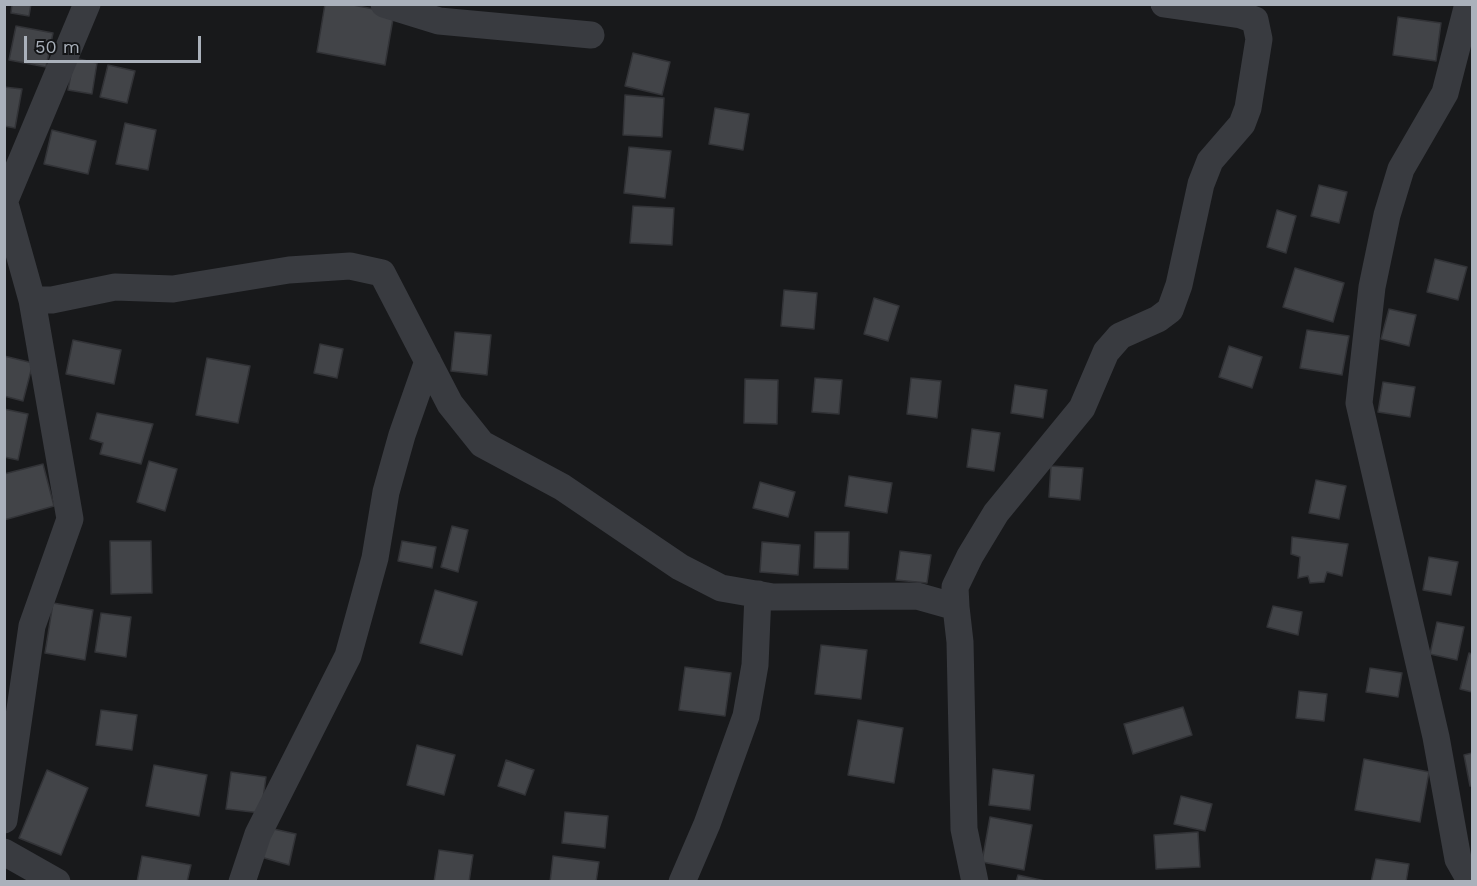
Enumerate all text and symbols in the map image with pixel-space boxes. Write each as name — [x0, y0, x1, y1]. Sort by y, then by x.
scale bar — [27, 24, 204, 62]
text: 50 m — [35, 36, 80, 57]

